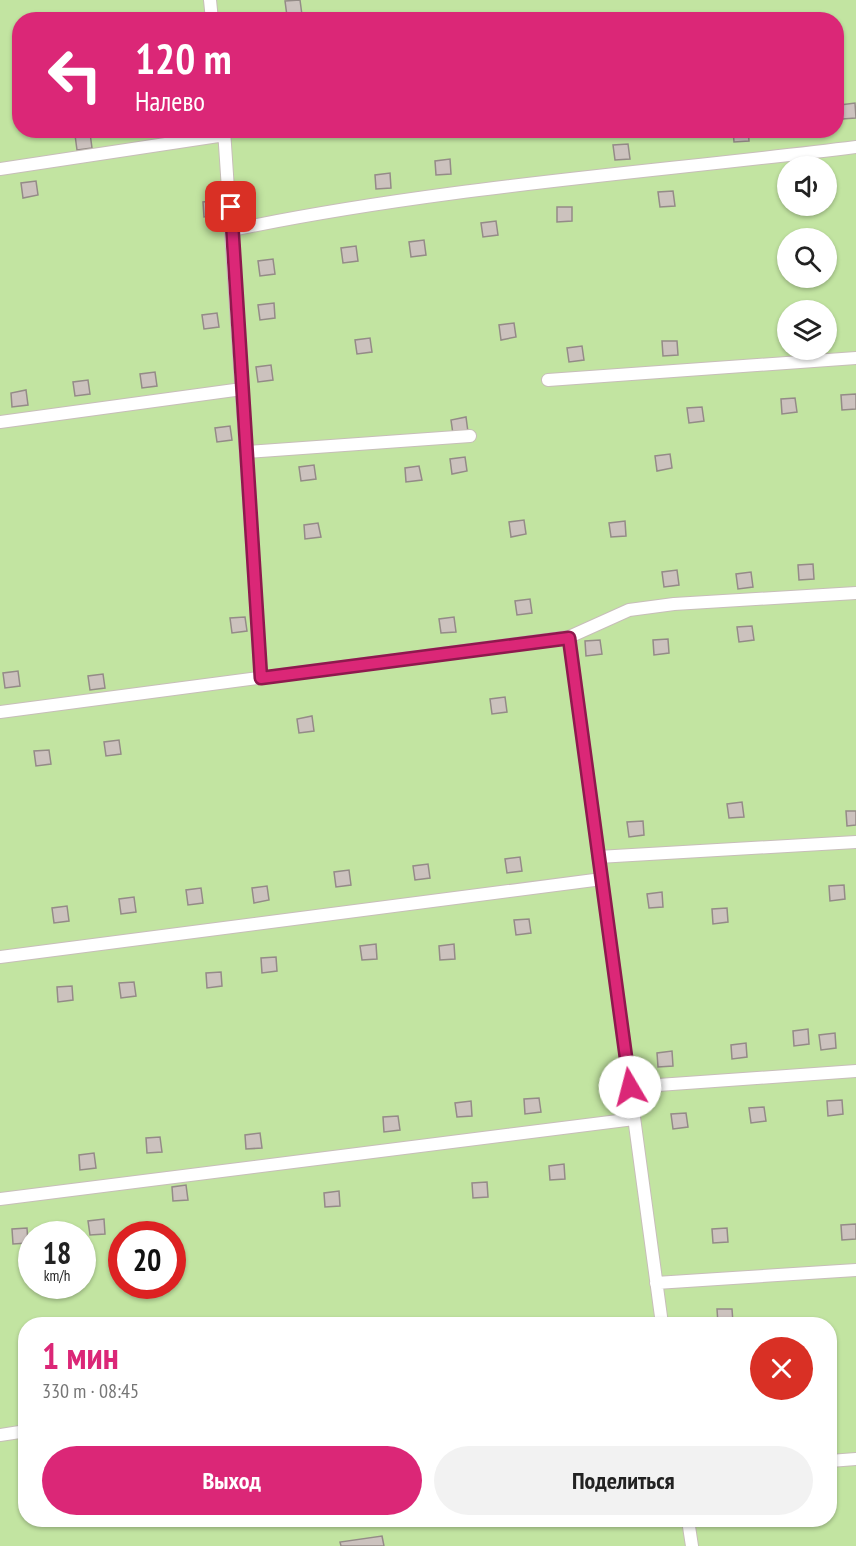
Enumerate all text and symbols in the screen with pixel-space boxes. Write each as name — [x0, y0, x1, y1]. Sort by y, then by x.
text: 120 m — [135, 31, 232, 86]
icon: left — [36, 36, 114, 114]
text: Налево — [135, 84, 205, 118]
map controls — [777, 156, 837, 360]
button: sound — [777, 156, 837, 216]
pin — [205, 181, 256, 232]
icon: arrive — [214, 190, 247, 223]
button: search — [777, 228, 837, 288]
button: layers — [777, 300, 837, 360]
position arrow — [598, 1055, 662, 1119]
speed limit sign: 20 — [108, 1221, 186, 1299]
text: 18 — [43, 1233, 71, 1272]
text: km/h — [44, 1266, 70, 1285]
text: 1 мин — [42, 1332, 119, 1379]
button: close — [750, 1337, 813, 1400]
text: 330 m · 08:45 — [42, 1378, 139, 1404]
button: Выход — [42, 1446, 422, 1515]
button: Поделиться — [434, 1446, 813, 1515]

